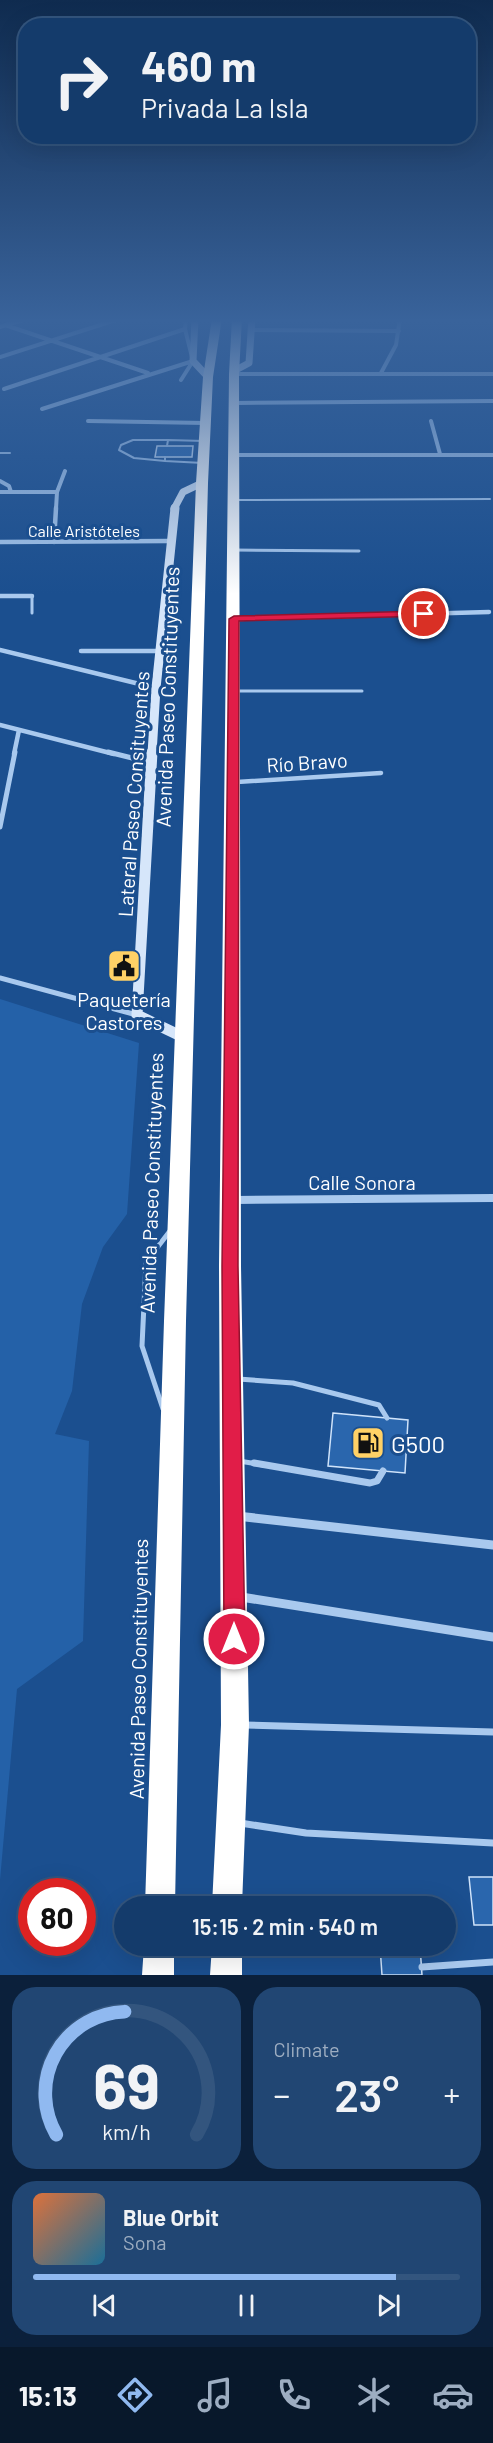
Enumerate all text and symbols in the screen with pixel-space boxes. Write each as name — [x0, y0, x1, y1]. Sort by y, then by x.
text: 460 m — [141, 40, 256, 90]
icon: right — [42, 42, 120, 120]
text: Privada La Isla — [141, 91, 308, 123]
street label: Calle Aristóteles — [28, 521, 140, 540]
street label: Avenida Paseo Constituyentes — [150, 566, 184, 828]
pin — [398, 588, 449, 639]
icon: arrive — [407, 597, 440, 630]
street label: Lateral Paseo Consituyentes — [112, 670, 154, 918]
street label: Río Bravo — [266, 747, 348, 777]
public building icon: Paquetería Castores — [106, 948, 142, 984]
place label: Paquetería Castores — [77, 987, 171, 1034]
street label: Avenida Paseo Constituyentes — [134, 1052, 168, 1314]
street label: Calle Sonora — [308, 1170, 416, 1194]
fuel station icon: G500 — [350, 1425, 386, 1461]
place label: G500 — [391, 1429, 445, 1458]
street label: Avenida Paseo Constituyentes — [124, 1538, 152, 1800]
position arrow — [202, 1607, 266, 1671]
speed limit sign: 80 — [18, 1878, 96, 1956]
text: 15:15 · 2 min · 540 m — [192, 1913, 378, 1939]
text: Climate — [274, 2037, 340, 2061]
text: 69 — [93, 2047, 160, 2121]
text: 23° — [334, 2067, 399, 2121]
text: − — [274, 2074, 290, 2114]
text: + — [444, 2074, 460, 2114]
text: km/h — [102, 2119, 151, 2144]
text: Blue Orbit — [123, 2204, 219, 2230]
text: Sona — [123, 2230, 167, 2254]
icon: previous — [88, 2289, 121, 2322]
icon: pause — [230, 2289, 263, 2322]
icon: next — [372, 2289, 405, 2322]
icon: directions — [114, 2374, 156, 2416]
icon: music — [194, 2374, 236, 2416]
icon: phone — [273, 2374, 315, 2416]
icon: climate — [353, 2374, 395, 2416]
icon: car — [432, 2374, 474, 2416]
text: 15:13 — [19, 2379, 77, 2411]

